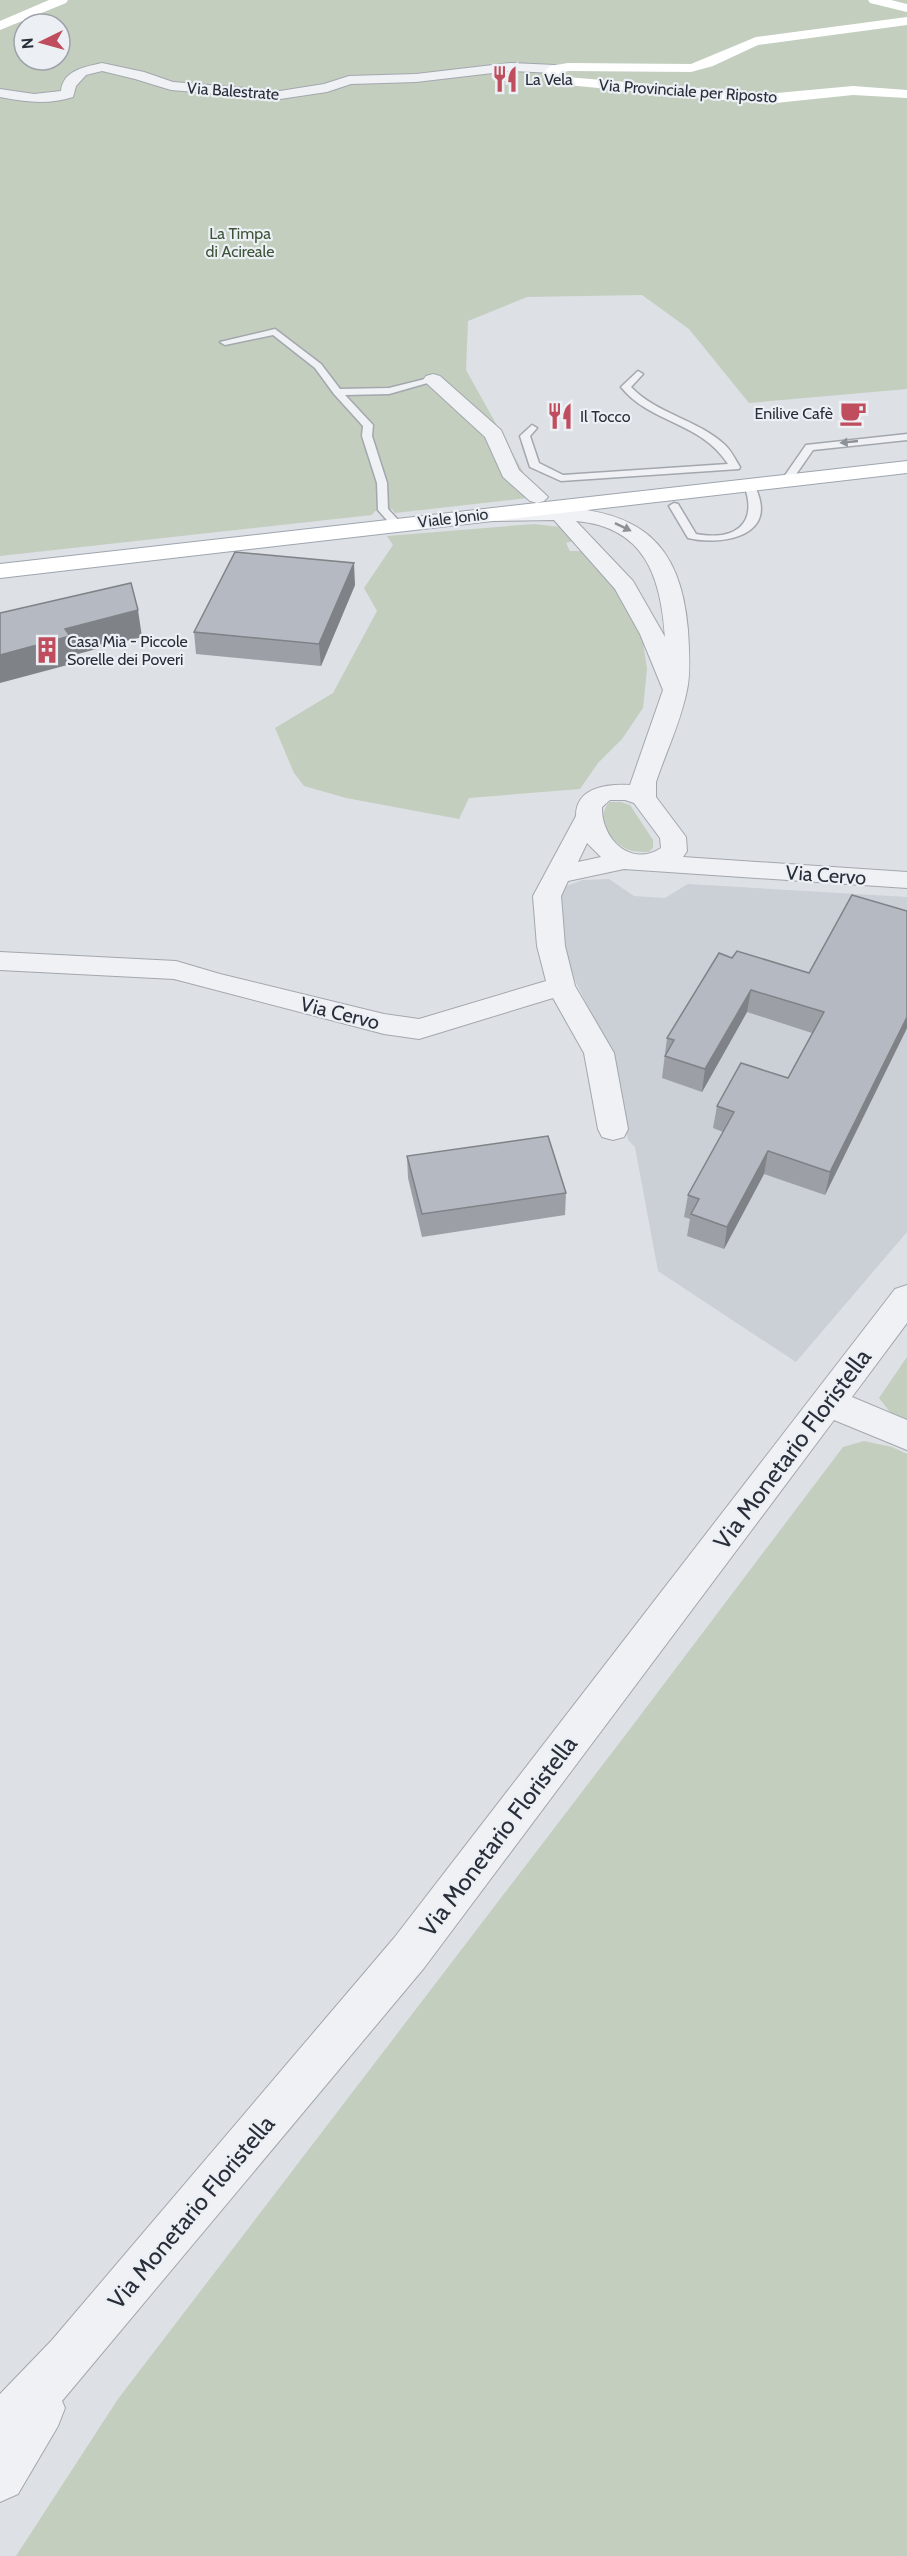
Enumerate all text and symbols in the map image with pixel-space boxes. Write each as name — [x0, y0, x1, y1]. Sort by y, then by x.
north arrow — [12, 12, 72, 72]
text: N — [18, 37, 38, 50]
restaurant icon: La Vela — [490, 64, 520, 94]
place label: La Vela — [525, 70, 573, 89]
street label: Via Provinciale per Riposto — [598, 75, 778, 107]
street label: Via Balestrate — [186, 78, 280, 104]
park label: La Timpa di Acireale — [206, 224, 274, 261]
cafe icon: Enilive Cafè — [838, 398, 868, 428]
restaurant icon: Il Tocco — [545, 401, 575, 431]
place label: Enilive Cafè — [754, 404, 833, 423]
place label: Il Tocco — [580, 407, 631, 426]
one-way arrow — [839, 438, 858, 447]
street label: Viale Jonio — [417, 504, 489, 532]
one-way arrow — [614, 523, 631, 532]
place label: Casa Mia - Piccole Sorelle dei Poveri — [67, 632, 188, 669]
building icon: Casa Mia - Piccole Sorelle dei Poveri — [32, 635, 62, 665]
street label: Via Cervo — [785, 860, 867, 890]
street label: Via Cervo — [298, 992, 382, 1034]
street label: Via Monetario Floristella — [707, 1343, 877, 1555]
street label: Via Monetario Floristella — [413, 1730, 583, 1942]
street label: Via Monetario Floristella — [102, 2109, 281, 2315]

